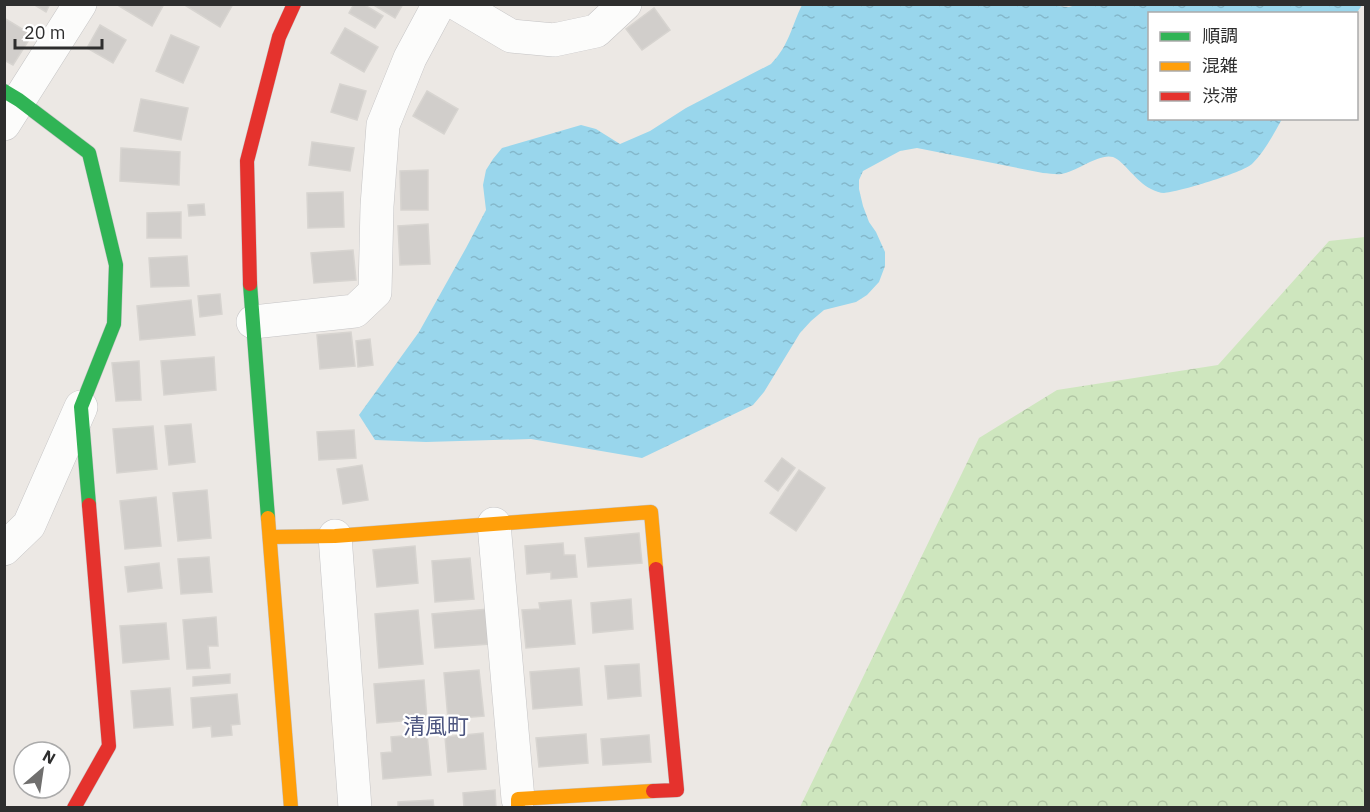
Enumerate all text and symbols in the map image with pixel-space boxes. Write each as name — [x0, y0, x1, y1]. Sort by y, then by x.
scale bar — [15, 12, 102, 50]
legend — [1148, 12, 1358, 120]
text: 20 m — [24, 21, 66, 44]
text: 順調 — [1202, 24, 1238, 47]
text: 混雑 — [1202, 54, 1238, 77]
text: 渋滞 — [1202, 84, 1238, 107]
district label: 清風町 — [403, 711, 469, 740]
north arrow — [12, 740, 72, 800]
text: N — [39, 745, 59, 768]

